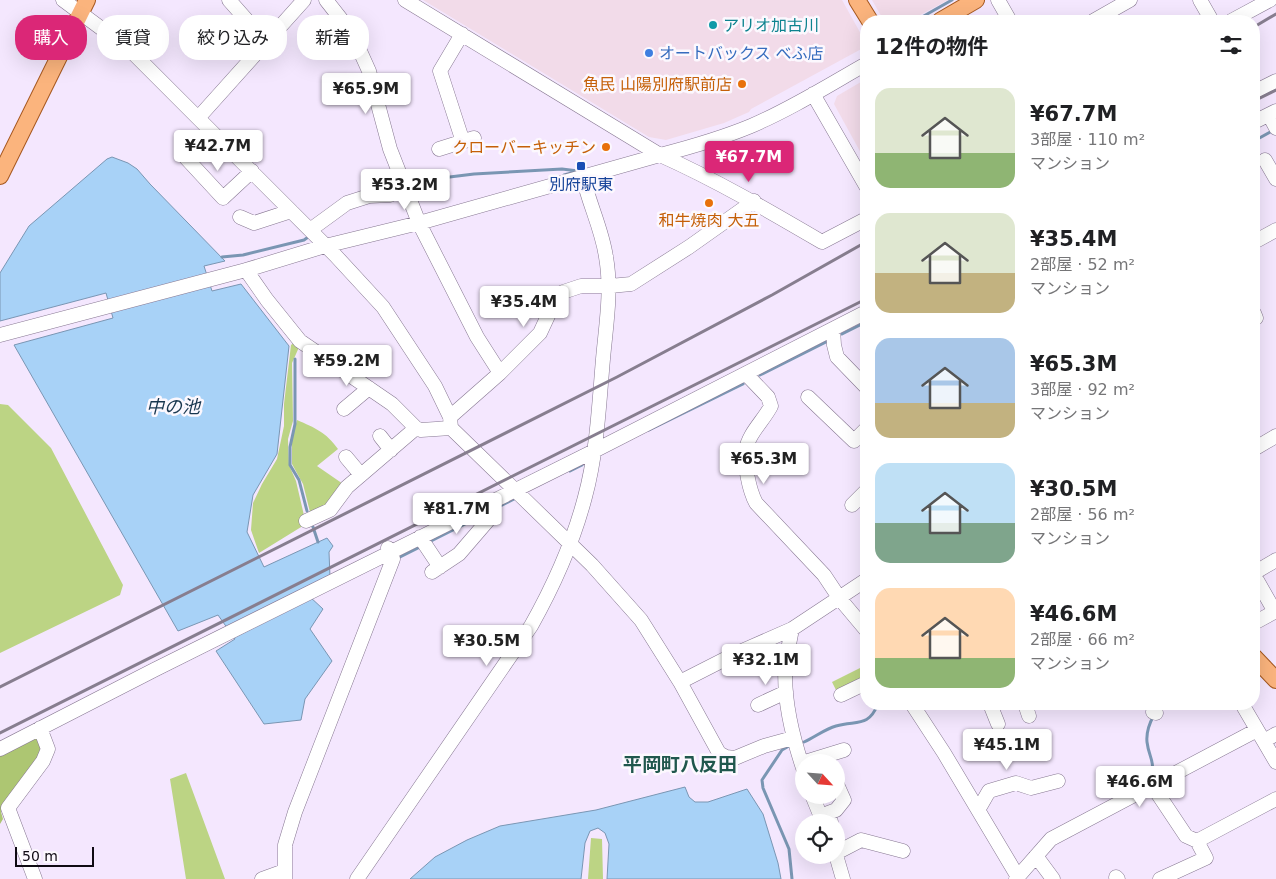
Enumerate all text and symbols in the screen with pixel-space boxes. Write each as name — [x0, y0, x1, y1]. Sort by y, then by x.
chip: 購入 — [15, 15, 87, 60]
chip: 賃貸 — [97, 15, 169, 60]
chip: 絞り込み — [179, 15, 287, 60]
chip: 新着 — [297, 15, 369, 60]
place label: アリオ加古川 — [723, 16, 819, 35]
marker: アリオ加古川 — [707, 19, 719, 31]
icon: filters — [1217, 31, 1245, 59]
text: 12件の物件 — [875, 35, 988, 59]
place label: オートバックス べふ店 — [659, 44, 824, 63]
marker: オートバックス べふ店 — [643, 47, 655, 59]
pin: ¥65.9M — [325, 72, 407, 115]
place label: 魚民 山陽別府駅前店 — [583, 75, 732, 94]
marker: 魚民 山陽別府駅前店 — [736, 78, 748, 90]
text: ¥65.9M — [333, 79, 399, 98]
text: ¥67.7M — [1030, 102, 1117, 126]
icon: home — [915, 108, 975, 168]
pin: ¥42.7M — [177, 130, 259, 172]
text: 3部屋 · 110 m² — [1030, 130, 1145, 149]
text: ¥42.7M — [185, 136, 251, 155]
place label: クローバーキッチン — [452, 138, 596, 157]
pin: ¥67.7M — [708, 140, 790, 183]
marker: クローバーキッチン — [600, 141, 612, 153]
text: ¥67.7M — [716, 147, 782, 166]
text: マンション — [1030, 154, 1110, 173]
marker: 別府駅東 — [575, 160, 587, 172]
pin: ¥53.2M — [364, 168, 446, 211]
text: ¥53.2M — [372, 175, 438, 194]
place label: 別府駅東 — [549, 175, 613, 194]
marker: 和牛焼肉 大五 — [703, 197, 715, 209]
place label: 和牛焼肉 大五 — [658, 211, 760, 230]
text: ¥35.4M — [1030, 227, 1117, 251]
icon: home — [915, 233, 975, 293]
text: 2部屋 · 52 m² — [1030, 255, 1135, 274]
text: マンション — [1030, 279, 1110, 298]
pin: ¥35.4M — [483, 286, 565, 328]
text: ¥35.4M — [491, 292, 557, 311]
pin: ¥59.2M — [306, 344, 388, 387]
text: ¥59.2M — [314, 351, 380, 370]
text: ¥65.3M — [1030, 352, 1117, 376]
icon: home — [915, 358, 975, 418]
text: 3部屋 · 92 m² — [1030, 380, 1135, 399]
water label: 中の池 — [146, 396, 202, 417]
text: マンション — [1030, 404, 1110, 423]
pin: ¥65.3M — [723, 442, 805, 485]
text: ¥65.3M — [731, 449, 797, 468]
text: ¥30.5M — [1030, 477, 1117, 501]
icon: home — [915, 483, 975, 543]
pin: ¥81.7M — [416, 492, 498, 535]
text: ¥81.7M — [424, 499, 490, 518]
text: 2部屋 · 56 m² — [1030, 505, 1135, 524]
text: マンション — [1030, 529, 1110, 548]
text: ¥46.6M — [1030, 602, 1117, 626]
icon: home — [915, 608, 975, 668]
pin: ¥30.5M — [446, 624, 528, 667]
text: 2部屋 · 66 m² — [1030, 630, 1135, 649]
text: ¥30.5M — [454, 631, 520, 650]
pin: ¥32.1M — [725, 644, 807, 686]
text: ¥32.1M — [733, 650, 799, 669]
text: マンション — [1030, 654, 1110, 673]
pin: ¥45.1M — [966, 728, 1048, 771]
text: ¥45.1M — [974, 735, 1040, 754]
district label: 平岡町八反田 — [623, 753, 737, 775]
north arrow — [795, 754, 845, 804]
map controls — [795, 754, 845, 864]
pin: ¥46.6M — [1099, 766, 1181, 808]
text: ¥46.6M — [1107, 772, 1173, 791]
button: locate — [795, 814, 845, 864]
scale bar — [15, 844, 94, 867]
text: 50 m — [22, 848, 58, 864]

